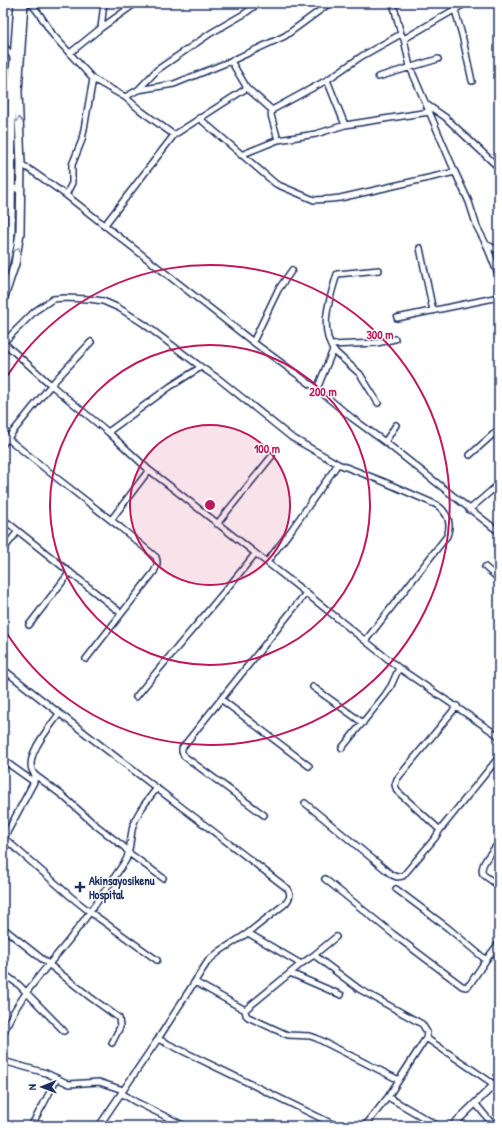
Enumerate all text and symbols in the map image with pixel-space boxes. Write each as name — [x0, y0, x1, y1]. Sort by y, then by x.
one-way arrow — [14, 117, 23, 123]
one-way arrow — [13, 246, 22, 253]
text: 300 m — [366, 326, 394, 343]
text: 200 m — [309, 383, 337, 400]
text: 100 m — [254, 440, 280, 457]
centre of rings — [203, 498, 217, 512]
place label: Akinsayosikenu Hospital — [89, 872, 155, 904]
marker: Akinsayosikenu Hospital — [74, 881, 86, 893]
north arrow — [22, 1067, 62, 1107]
text: N — [25, 1084, 39, 1090]

